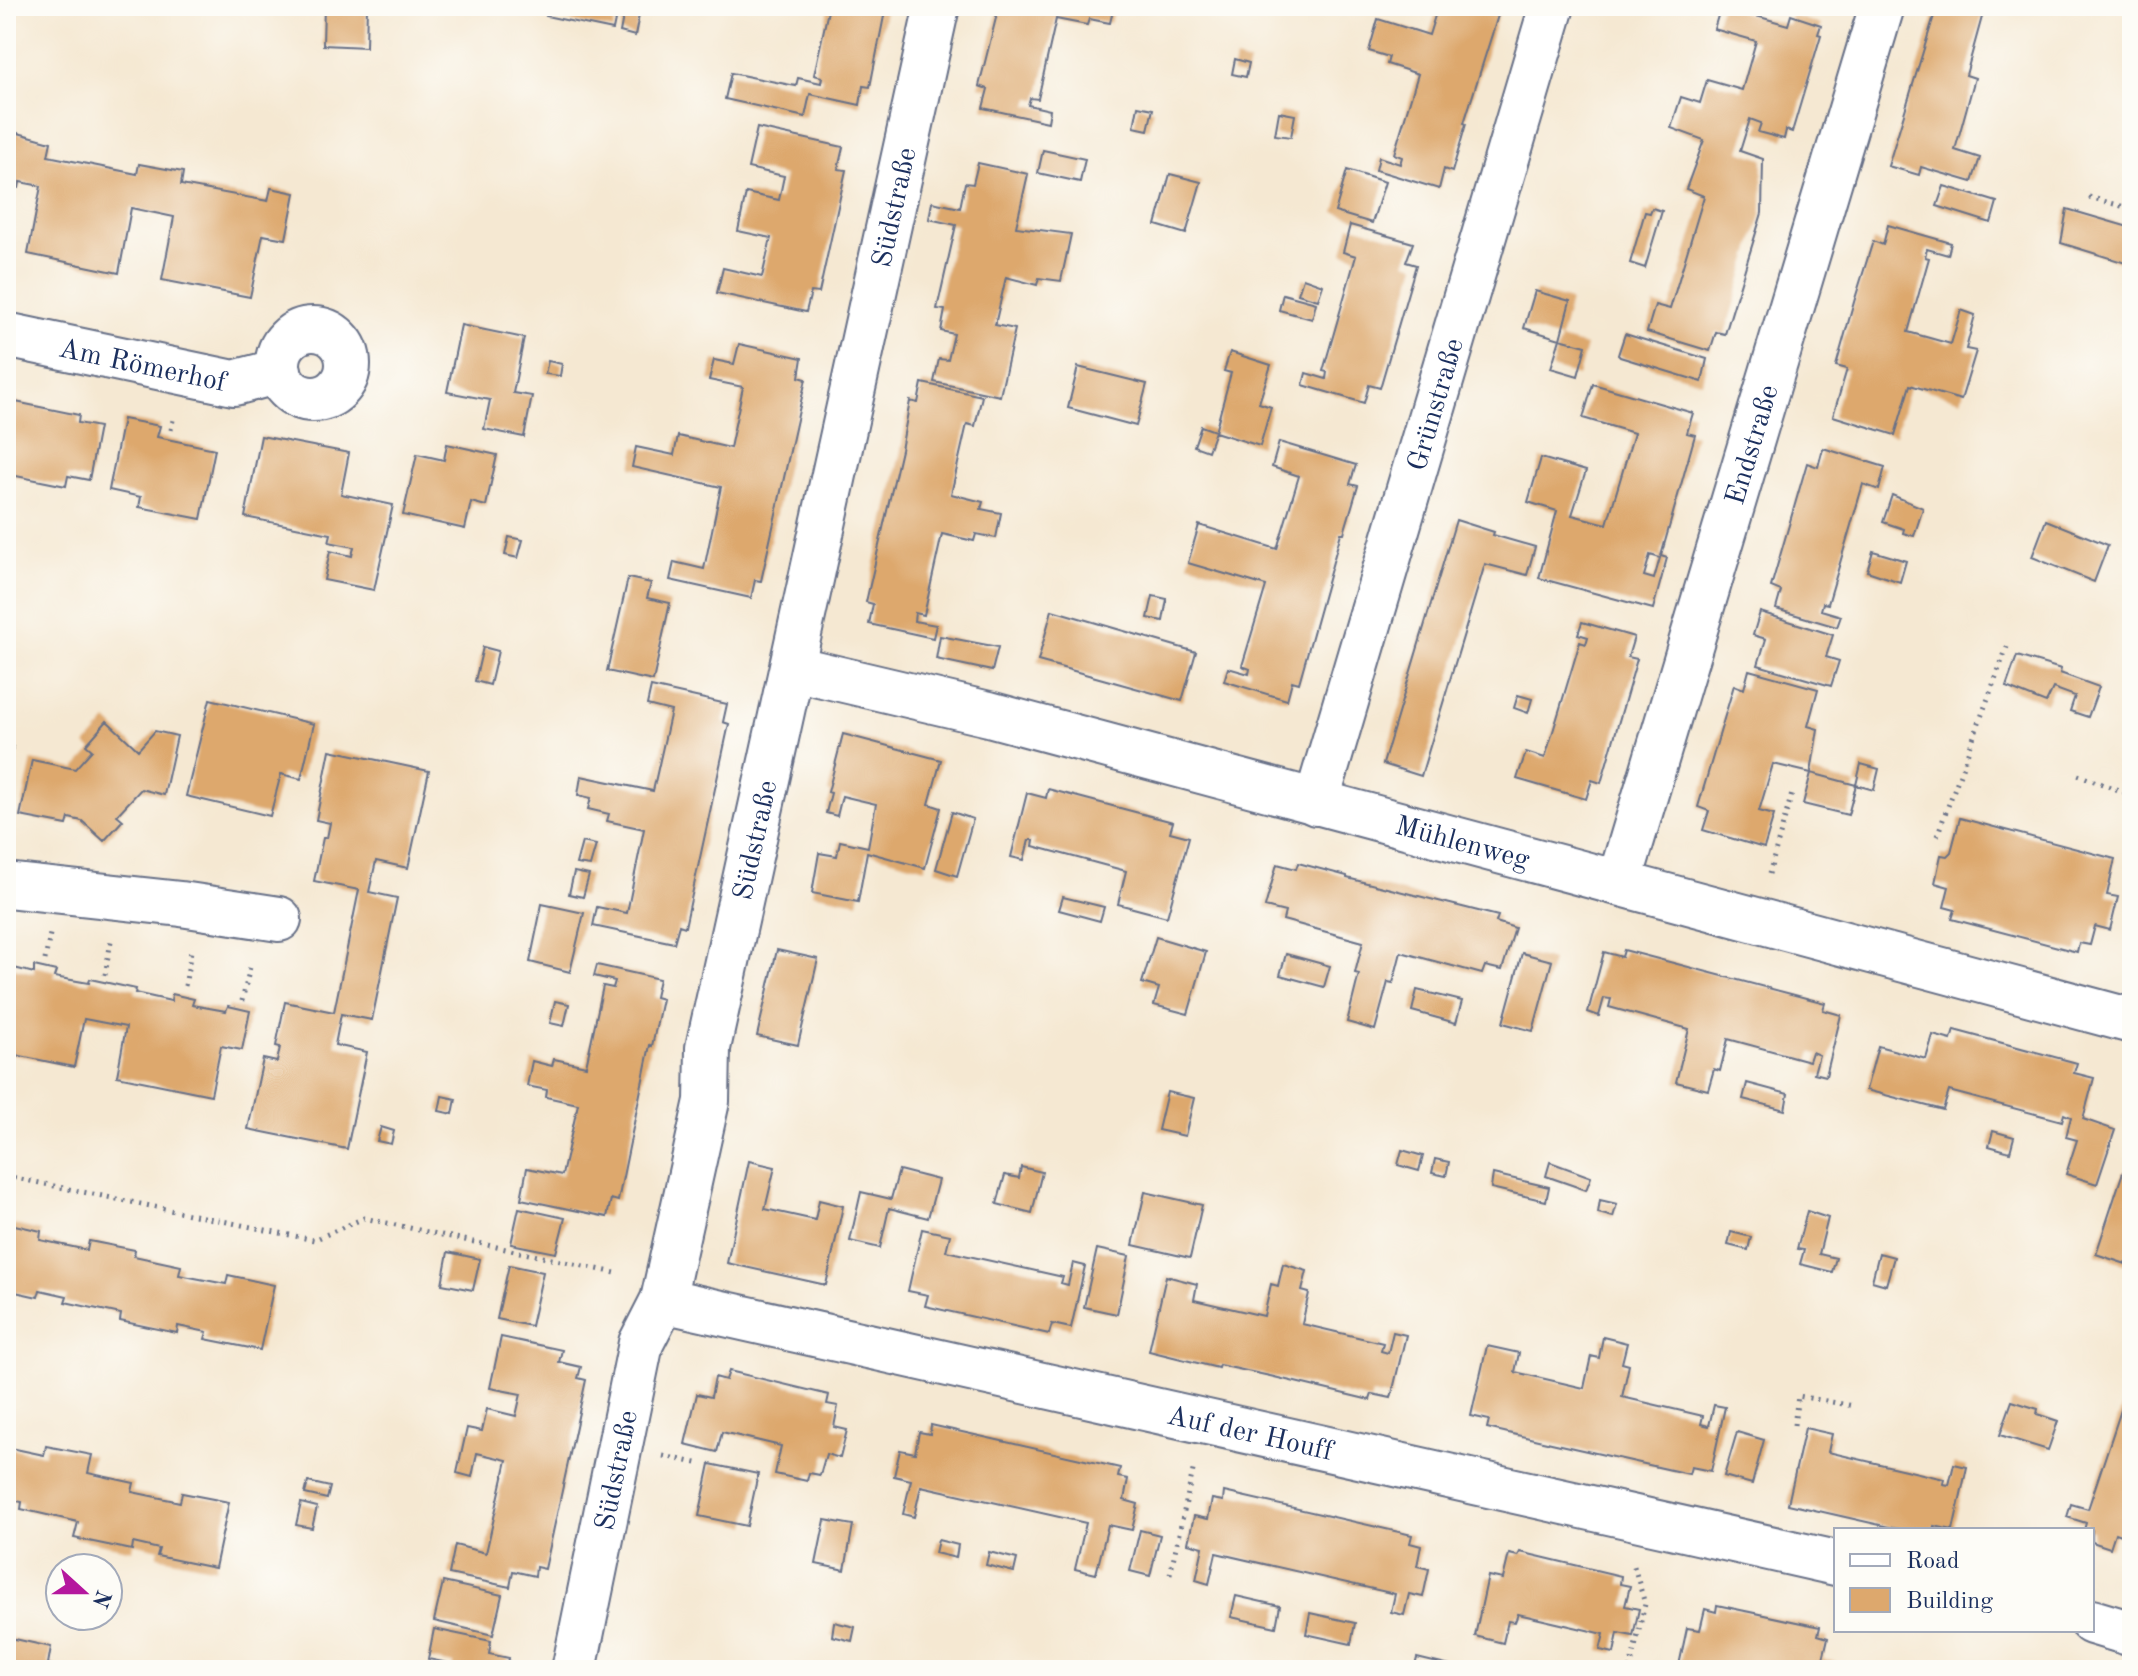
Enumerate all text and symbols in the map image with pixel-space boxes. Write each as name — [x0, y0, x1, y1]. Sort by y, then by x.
street label: Südstraße — [869, 145, 923, 270]
street label: Grünstraße — [1404, 335, 1470, 474]
street label: Am Römerhof — [56, 336, 230, 398]
street label: Endstraße — [1722, 382, 1785, 509]
street label: Südstraße — [730, 778, 783, 903]
street label: Mühlenweg — [1392, 813, 1532, 876]
street label: Auf der Houff — [1164, 1402, 1337, 1467]
street label: Südstraße — [592, 1408, 644, 1533]
legend — [1834, 1528, 2094, 1632]
text: Road — [1906, 1550, 1959, 1574]
north arrow — [44, 1552, 124, 1632]
text: N — [87, 1587, 114, 1610]
text: Building — [1906, 1590, 1993, 1614]

